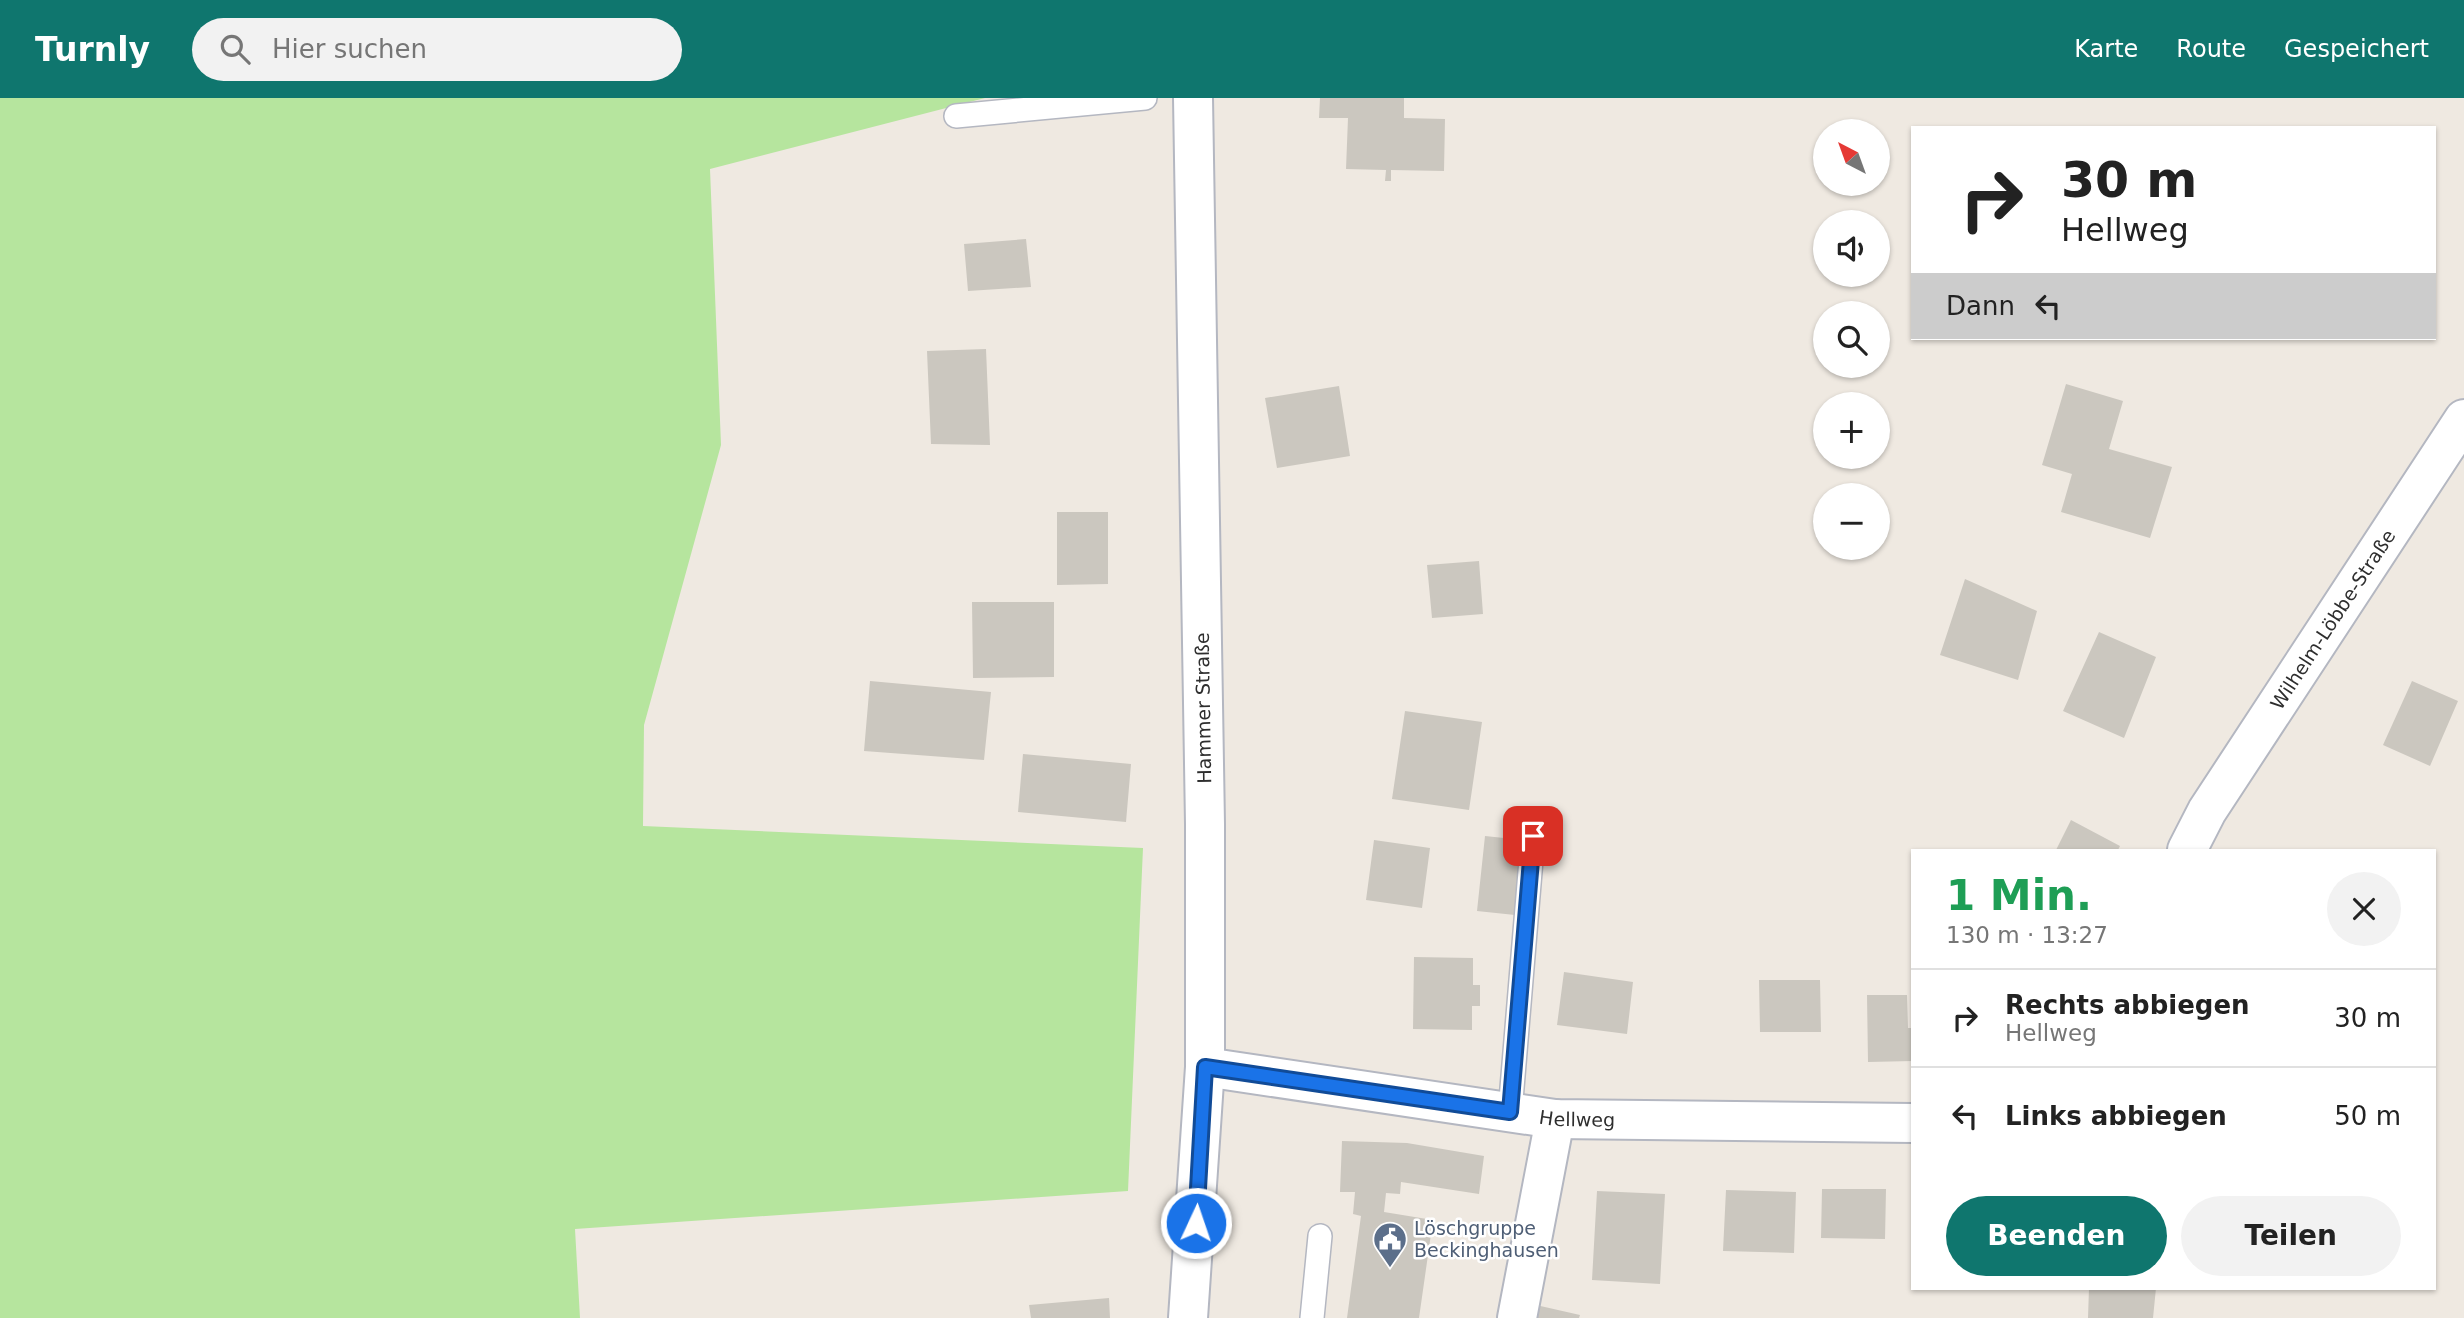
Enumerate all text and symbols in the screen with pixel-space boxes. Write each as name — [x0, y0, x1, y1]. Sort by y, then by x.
search box — [192, 18, 682, 81]
text: Turnly — [35, 30, 150, 69]
icon: search — [216, 30, 254, 68]
text: Hier suchen — [272, 34, 427, 64]
text: Karte — [2074, 35, 2138, 63]
text: Route — [2176, 35, 2246, 63]
text: Gespeichert — [2284, 35, 2429, 63]
north arrow — [1813, 119, 1890, 196]
map controls — [1813, 119, 1890, 560]
text: 30 m — [2061, 152, 2197, 209]
icon: right — [1946, 154, 2037, 245]
button: sound — [1813, 210, 1890, 287]
text: Hellweg — [2061, 211, 2189, 249]
icon: left — [2029, 287, 2067, 325]
text: Dann — [1946, 291, 2015, 321]
button: search — [1813, 301, 1890, 378]
button: + — [1813, 392, 1890, 469]
button: − — [1813, 483, 1890, 560]
street label: Wilhelm-Löbbe-Straße — [2266, 525, 2400, 713]
street label: Hammer Straße — [1191, 632, 1215, 784]
pin — [1503, 806, 1563, 866]
icon: arrive — [1514, 817, 1552, 855]
text: 1 Min. — [1946, 871, 2092, 920]
button: close — [2327, 872, 2401, 946]
text: 130 m · 13:27 — [1946, 922, 2108, 948]
text: Rechts abbiegen — [2005, 990, 2250, 1020]
icon: right — [1946, 999, 1984, 1037]
text: 30 m — [2334, 1003, 2401, 1033]
text: Hellweg — [2005, 1020, 2097, 1046]
icon: left — [1946, 1097, 1984, 1135]
text: Links abbiegen — [2005, 1101, 2227, 1131]
text: 50 m — [2334, 1101, 2401, 1131]
street label: Hellweg — [1538, 1106, 1615, 1131]
position arrow — [1159, 1186, 1233, 1260]
button: Beenden — [1946, 1196, 2167, 1276]
button: Teilen — [2181, 1196, 2401, 1276]
place label: Löschgruppe Beckinghausen — [1414, 1217, 1559, 1261]
public building icon: Löschgruppe Beckinghausen — [1371, 1220, 1409, 1269]

